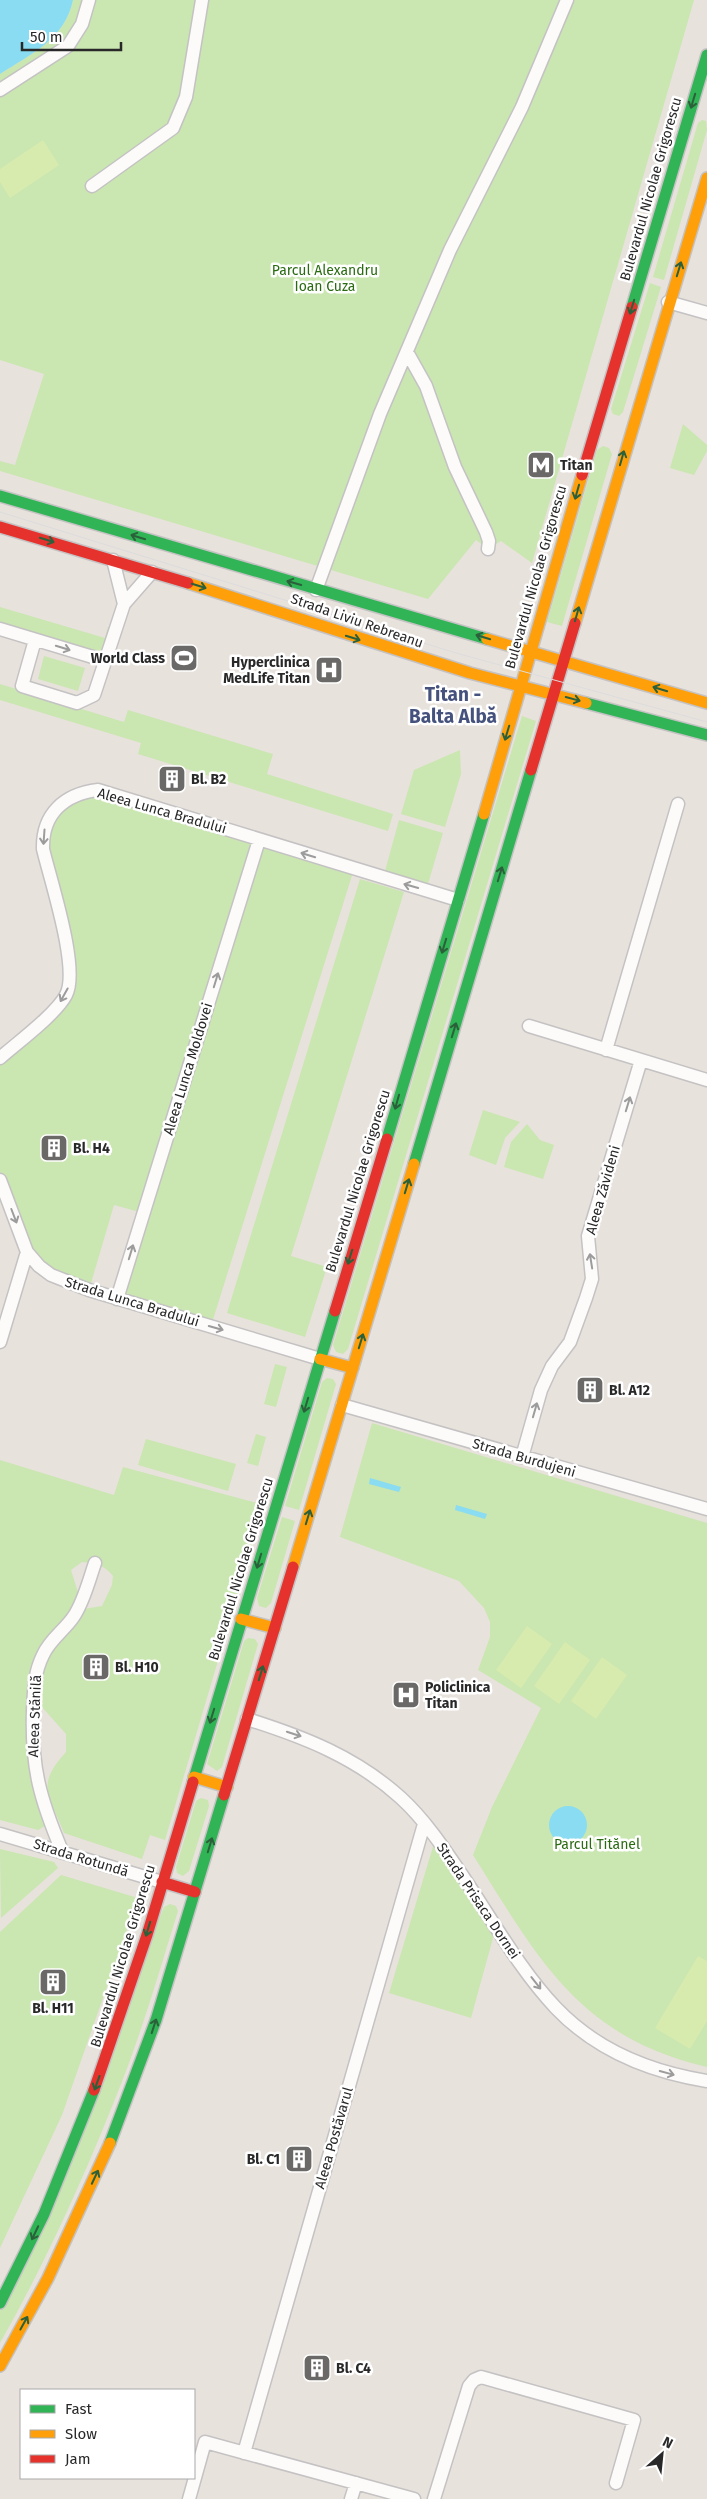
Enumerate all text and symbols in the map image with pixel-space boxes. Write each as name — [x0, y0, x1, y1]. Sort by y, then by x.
scale bar — [22, 20, 121, 52]
text: 50 m — [30, 28, 63, 46]
one-way arrow — [687, 93, 697, 109]
street label: Bulevardul Nicolae Grigorescu — [617, 95, 685, 283]
one-way arrow — [674, 261, 684, 277]
park label: Parcul Alexandru Ioan Cuza — [272, 262, 378, 295]
one-way arrow — [626, 299, 636, 315]
metro station icon: Titan — [526, 450, 556, 480]
one-way arrow — [618, 450, 628, 466]
place label: Titan — [560, 457, 593, 474]
street label: Bulevardul Nicolae Grigorescu — [502, 483, 570, 671]
one-way arrow — [571, 483, 581, 499]
one-way arrow — [130, 532, 146, 542]
one-way arrow — [38, 536, 54, 546]
one-way arrow — [286, 578, 302, 588]
one-way arrow — [190, 582, 206, 592]
street label: Strada Liviu Rebreanu — [288, 590, 426, 652]
one-way arrow — [573, 606, 583, 622]
one-way arrow — [476, 632, 492, 642]
one-way arrow — [344, 633, 360, 643]
sports icon: World Class — [169, 643, 199, 673]
one-way arrow — [55, 644, 71, 654]
place label: World Class — [91, 650, 165, 667]
place label: Hyperclinica MedLife Titan — [223, 654, 310, 687]
hospital icon: Hyperclinica MedLife Titan — [314, 655, 344, 685]
district label: Titan - Balta Albă — [409, 683, 497, 728]
one-way arrow — [653, 684, 669, 694]
one-way arrow — [564, 695, 580, 704]
one-way arrow — [502, 724, 512, 740]
building icon: Bl. B2 — [157, 764, 187, 794]
place label: Bl. B2 — [191, 771, 226, 788]
street label: Aleea Lunca Bradului — [96, 784, 228, 838]
one-way arrow — [39, 829, 48, 845]
one-way arrow — [300, 850, 316, 859]
one-way arrow — [496, 867, 506, 883]
one-way arrow — [403, 881, 419, 891]
one-way arrow — [438, 938, 448, 954]
one-way arrow — [211, 972, 221, 988]
one-way arrow — [59, 988, 69, 1003]
street label: Aleea Lunca Moldovei — [160, 1001, 216, 1137]
one-way arrow — [449, 1022, 459, 1038]
street label: Bulevardul Nicolae Grigorescu — [322, 1088, 394, 1274]
one-way arrow — [392, 1093, 402, 1109]
one-way arrow — [623, 1097, 633, 1113]
building icon: Bl. H4 — [39, 1133, 69, 1163]
place label: Bl. H4 — [73, 1140, 110, 1157]
street label: Aleea Zăvideni — [582, 1143, 624, 1237]
one-way arrow — [403, 1178, 413, 1194]
one-way arrow — [10, 1208, 19, 1223]
one-way arrow — [127, 1244, 137, 1260]
one-way arrow — [345, 1249, 355, 1265]
one-way arrow — [585, 1253, 595, 1269]
street label: Strada Lunca Bradului — [63, 1273, 201, 1331]
one-way arrow — [208, 1323, 224, 1333]
one-way arrow — [356, 1334, 366, 1350]
building icon: Bl. A12 — [575, 1375, 605, 1405]
place label: Bl. A12 — [609, 1382, 650, 1399]
one-way arrow — [300, 1397, 310, 1413]
one-way arrow — [531, 1403, 540, 1419]
street label: Strada Burdujeni — [470, 1435, 578, 1481]
street label: Bulevardul Nicolae Grigorescu — [205, 1476, 277, 1662]
one-way arrow — [304, 1510, 314, 1526]
one-way arrow — [253, 1552, 263, 1568]
building icon: Bl. H10 — [81, 1652, 111, 1682]
place label: Bl. H10 — [115, 1659, 159, 1676]
one-way arrow — [257, 1665, 267, 1681]
street label: Aleea Stănilă — [25, 1674, 45, 1758]
place label: Policlinica Titan — [425, 1679, 491, 1712]
hospital icon: Policlinica Titan — [391, 1680, 421, 1710]
one-way arrow — [206, 1708, 216, 1724]
one-way arrow — [285, 1729, 301, 1739]
street label: Strada Rotundă — [31, 1835, 131, 1881]
park label: Parcul Titănel — [554, 1836, 640, 1853]
one-way arrow — [205, 1838, 215, 1854]
street label: Strada Prisaca Dornei — [433, 1840, 523, 1962]
street label: Bulevardul Nicolae Grigorescu — [87, 1863, 159, 2049]
one-way arrow — [143, 1921, 153, 1937]
building icon: Bl. H11 — [38, 1967, 68, 1997]
one-way arrow — [530, 1976, 541, 1989]
place label: Bl. H11 — [32, 2000, 74, 2017]
one-way arrow — [150, 2019, 159, 2034]
one-way arrow — [659, 2069, 675, 2078]
one-way arrow — [92, 2075, 101, 2091]
street label: Aleea Postăvarul — [311, 2085, 357, 2191]
building icon: Bl. C1 — [284, 2144, 314, 2174]
place label: Bl. C1 — [247, 2151, 280, 2168]
one-way arrow — [91, 2170, 101, 2185]
one-way arrow — [30, 2225, 39, 2240]
one-way arrow — [19, 2316, 29, 2331]
building icon: Bl. C4 — [302, 2353, 332, 2383]
place label: Bl. C4 — [336, 2360, 371, 2377]
legend — [20, 2389, 195, 2479]
text: Fast — [65, 2400, 92, 2418]
text: Slow — [65, 2425, 97, 2443]
north arrow — [637, 2429, 687, 2479]
text: N — [660, 2433, 676, 2453]
text: Jam — [65, 2450, 91, 2468]

